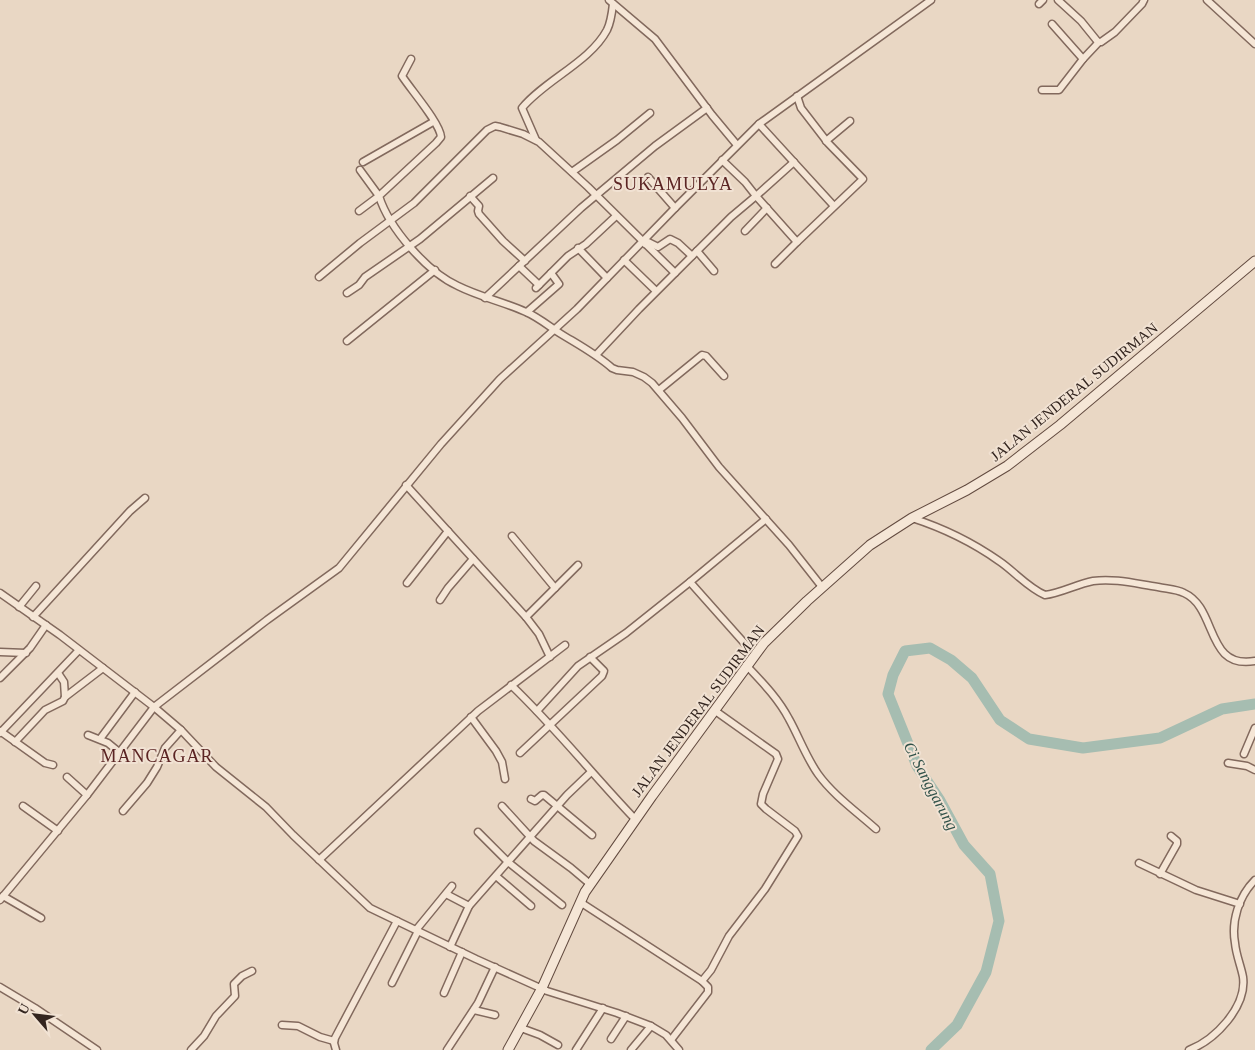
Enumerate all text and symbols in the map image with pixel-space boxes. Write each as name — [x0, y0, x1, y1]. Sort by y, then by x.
district label: SUKAMULYA — [613, 174, 733, 194]
street label: JALAN JENDERAL SUDIRMAN — [987, 320, 1161, 464]
street label: JALAN JENDERAL SUDIRMAN — [628, 622, 768, 800]
water label: Ci Sanggarung — [900, 739, 961, 833]
district label: MANCAGAR — [100, 746, 214, 766]
north arrow — [10, 990, 60, 1040]
text: U — [15, 1001, 33, 1017]

